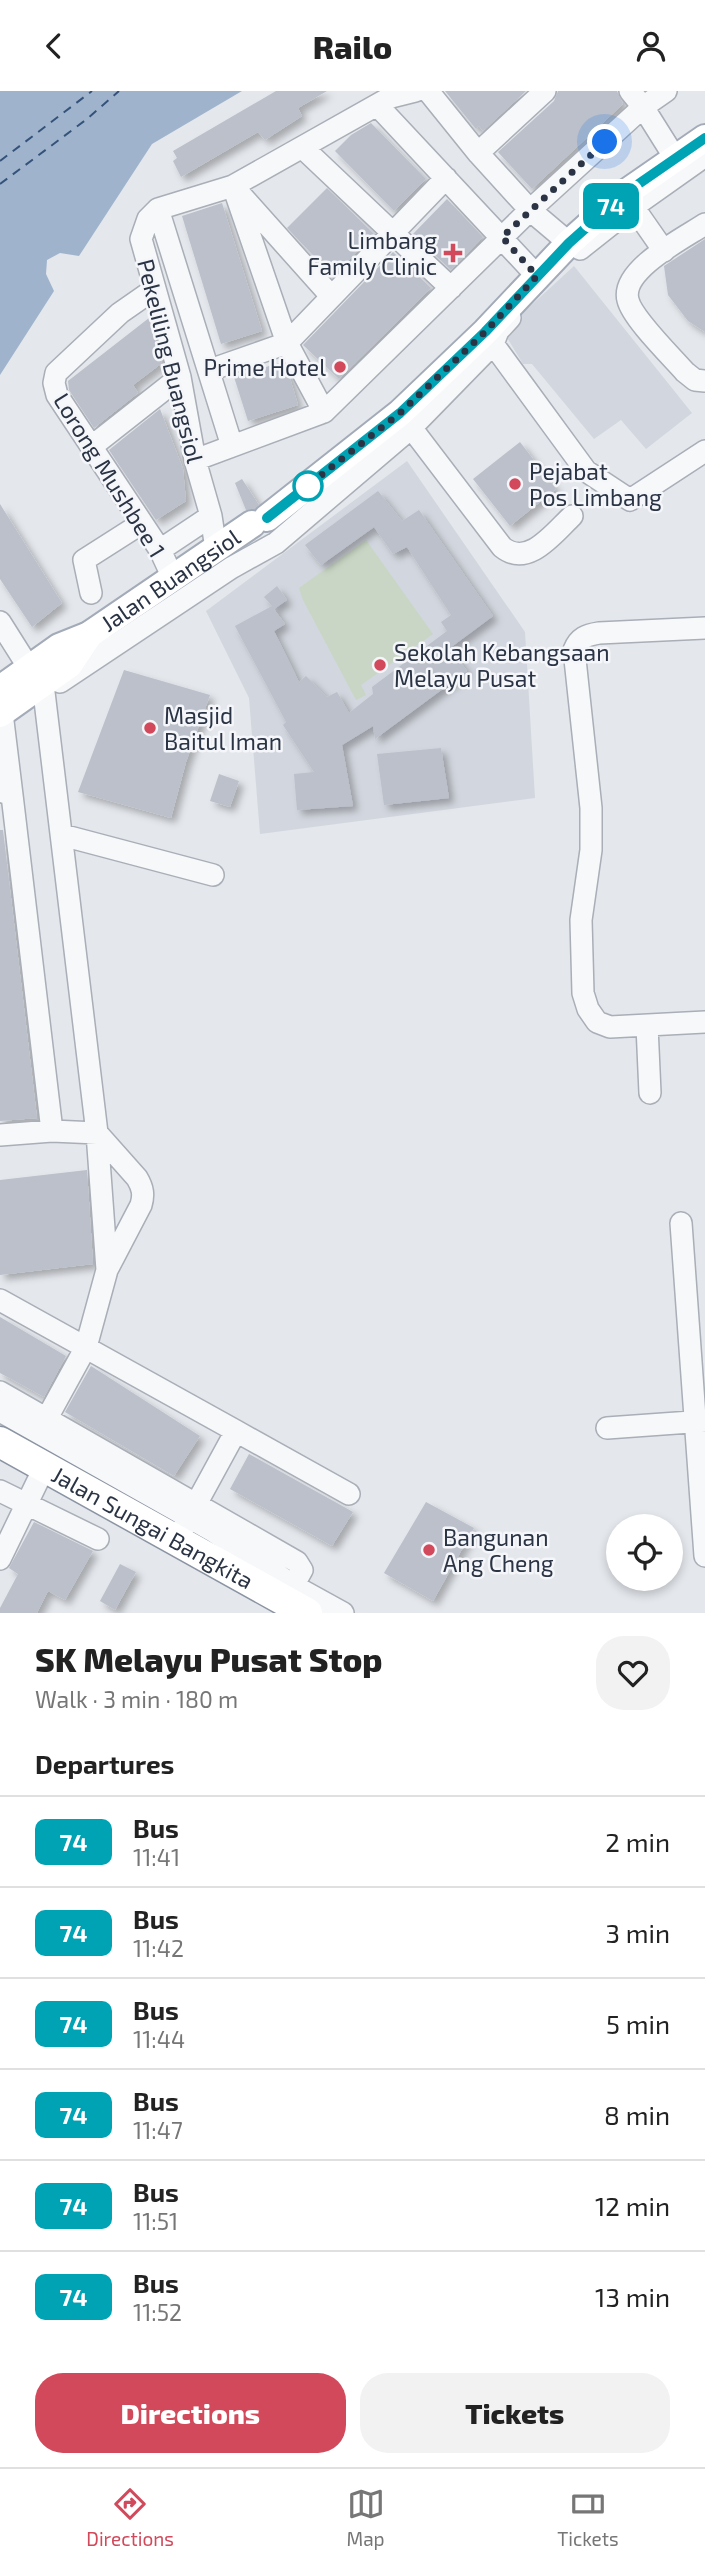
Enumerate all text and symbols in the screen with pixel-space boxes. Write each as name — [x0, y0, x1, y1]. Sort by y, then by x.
icon: back — [35, 27, 73, 65]
text: Railo — [313, 27, 392, 65]
icon: person — [632, 27, 670, 65]
your location — [587, 124, 622, 159]
line badge: 74 — [580, 183, 642, 229]
text: 74 — [597, 191, 625, 220]
place label: Limbang Family Clinic — [308, 226, 437, 280]
marker: Limbang Family Clinic — [443, 243, 463, 263]
street label: Pekeliling Buangsiol — [132, 256, 210, 466]
place label: Prime Hotel — [204, 353, 326, 381]
marker: Prime Hotel — [332, 359, 348, 375]
street label: Lorong Mushbee 1 — [48, 388, 172, 562]
place label: Pejabat Pos Limbang — [529, 457, 662, 511]
unlabelled marker — [293, 471, 323, 501]
marker: Pejabat Pos Limbang — [507, 476, 523, 492]
street label: Jalan Buangsiol — [95, 522, 245, 637]
place label: Sekolah Kebangsaan Melayu Pusat — [394, 638, 610, 692]
marker: Sekolah Kebangsaan Melayu Pusat — [372, 657, 388, 673]
place label: Masjid Baitul Iman — [164, 701, 282, 755]
marker: Masjid Baitul Iman — [142, 720, 158, 736]
street label: Jalan Sungai Bangkita — [47, 1460, 258, 1594]
map controls — [606, 1514, 683, 1591]
button: locate — [606, 1514, 683, 1591]
place label: Bangunan Ang Cheng — [443, 1523, 554, 1577]
marker: Bangunan Ang Cheng — [421, 1542, 437, 1558]
button: heart — [596, 1636, 670, 1710]
text: SK Melayu Pusat Stop — [35, 1639, 382, 1679]
text: Walk · 3 min · 180 m — [35, 1685, 238, 1713]
text: Departures — [35, 1748, 174, 1779]
text: Bus — [133, 1812, 179, 1843]
text: 2 min — [605, 1826, 670, 1857]
text: 74 — [60, 1827, 87, 1856]
text: 11:41 — [133, 1843, 180, 1871]
text: Bus — [133, 1903, 179, 1934]
text: 3 min — [605, 1917, 670, 1948]
text: 74 — [60, 1918, 87, 1947]
text: 11:42 — [133, 1934, 184, 1962]
text: Bus — [133, 1994, 179, 2025]
text: 5 min — [606, 2008, 670, 2039]
text: 74 — [60, 2009, 87, 2038]
text: 11:44 — [133, 2025, 185, 2053]
text: Bus — [133, 2085, 179, 2116]
text: 8 min — [604, 2099, 670, 2130]
text: 74 — [60, 2100, 87, 2129]
text: 11:47 — [133, 2116, 183, 2144]
text: Bus — [133, 2176, 179, 2207]
text: 12 min — [595, 2190, 670, 2221]
text: 74 — [60, 2191, 87, 2220]
text: 11:51 — [133, 2207, 178, 2235]
text: Bus — [133, 2267, 179, 2298]
text: 13 min — [595, 2281, 670, 2312]
text: 74 — [60, 2282, 87, 2311]
text: 11:52 — [133, 2298, 182, 2326]
button: Directions — [35, 2373, 346, 2453]
button: Tickets — [360, 2373, 670, 2453]
tab: Directions — [86, 2485, 174, 2550]
tab: Map — [346, 2485, 385, 2550]
tab: Tickets — [557, 2485, 619, 2550]

